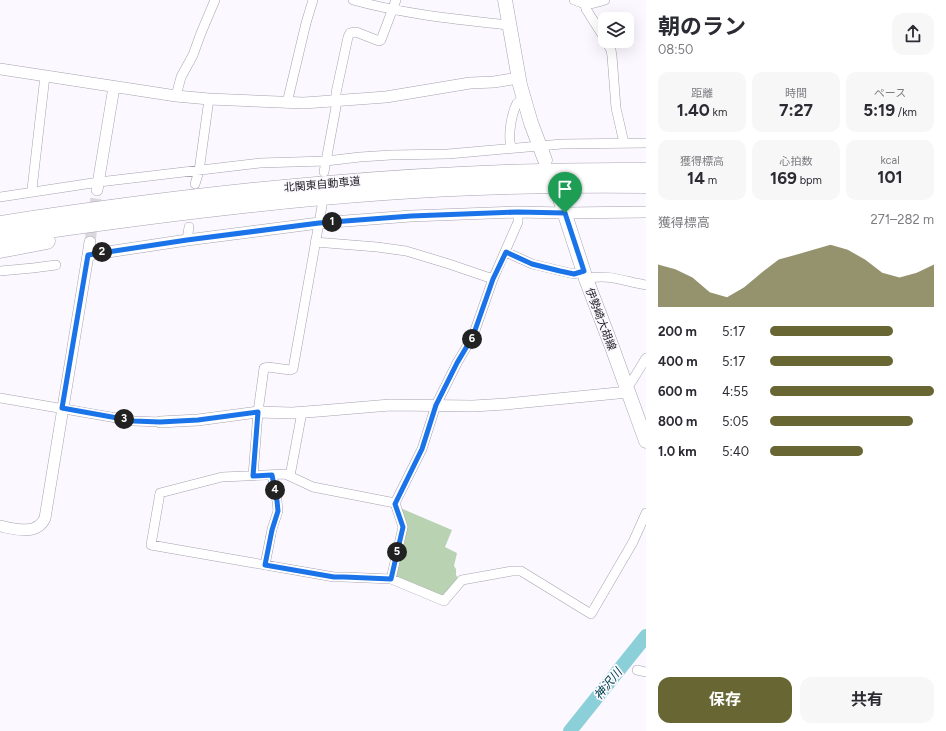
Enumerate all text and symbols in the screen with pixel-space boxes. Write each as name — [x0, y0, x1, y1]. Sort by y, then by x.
map controls — [598, 12, 634, 48]
button: layers — [598, 12, 634, 48]
text: 朝のラン — [658, 13, 746, 40]
button: share — [892, 13, 934, 55]
text: 08:50 — [658, 42, 693, 57]
text: 距離 — [691, 87, 713, 100]
text: 時間 — [785, 87, 807, 100]
text: ペース — [874, 87, 906, 100]
text: 1.40 — [677, 100, 710, 120]
text: 7:27 — [779, 100, 813, 120]
text: 5:19 — [863, 100, 895, 120]
text: km — [710, 106, 727, 119]
text: /km — [895, 106, 917, 119]
text: kcal — [880, 154, 900, 167]
text: 獲得標高 — [680, 155, 724, 168]
text: 心拍数 — [780, 155, 813, 168]
text: 101 — [877, 167, 903, 187]
text: 14 — [687, 168, 705, 188]
text: 169 — [770, 168, 797, 188]
pin — [548, 172, 582, 213]
text: m — [705, 174, 717, 187]
text: bpm — [797, 174, 822, 187]
street label: 北関東自動車道 — [283, 175, 361, 194]
icon: arrive — [554, 178, 576, 200]
pin: 1 — [322, 212, 342, 232]
text: 271–282 m — [870, 212, 934, 227]
text: 1 — [330, 215, 334, 228]
text: 獲得標高 — [658, 215, 710, 230]
pin: 2 — [92, 242, 112, 262]
text: 2 — [99, 245, 105, 258]
street label: 伊勢崎大胡線 — [583, 286, 618, 352]
text: 200 m — [658, 324, 697, 339]
text: 5:17 — [722, 324, 745, 339]
pin: 6 — [462, 329, 482, 349]
text: 6 — [469, 332, 475, 345]
text: 400 m — [658, 354, 698, 369]
text: 5:17 — [722, 354, 745, 369]
text: 600 m — [658, 384, 697, 399]
text: 4:55 — [722, 384, 748, 399]
pin: 3 — [114, 409, 134, 429]
text: 3 — [121, 412, 127, 425]
text: 800 m — [658, 414, 697, 429]
text: 5:05 — [722, 414, 749, 429]
text: 1.0 km — [658, 444, 697, 459]
text: 5:40 — [722, 444, 749, 459]
pin: 4 — [265, 480, 285, 500]
text: 4 — [272, 483, 278, 496]
pin: 5 — [387, 542, 407, 562]
text: 5 — [394, 545, 400, 558]
water label: 神沢川 — [591, 664, 626, 702]
button: 保存 — [658, 677, 792, 723]
button: 共有 — [800, 677, 934, 723]

